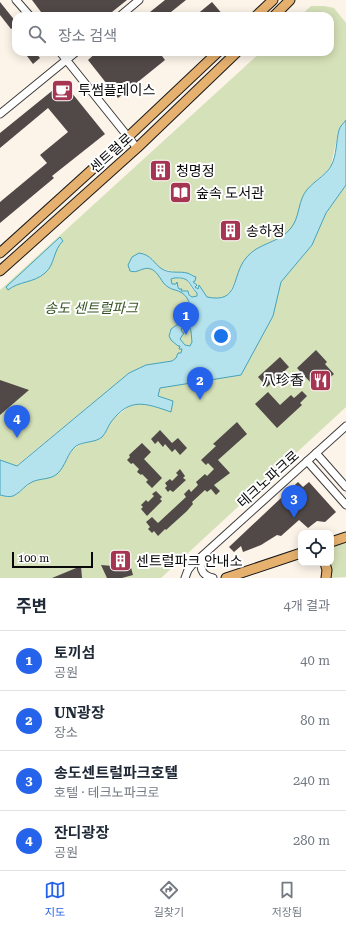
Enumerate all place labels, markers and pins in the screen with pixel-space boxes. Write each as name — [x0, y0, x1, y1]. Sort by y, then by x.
cafe icon: 투썸플레이스 — [50, 77, 76, 103]
place label: 투썸플레이스 — [78, 82, 155, 98]
building icon: 청명정 — [148, 158, 174, 184]
place label: 청명정 — [176, 163, 215, 179]
library icon: 숲속 도서관 — [168, 180, 194, 206]
place label: 숲속 도서관 — [196, 185, 264, 201]
building icon: 송하정 — [217, 218, 243, 244]
place label: 송하정 — [246, 223, 285, 239]
pin: 1 — [173, 302, 199, 335]
pin: 2 — [187, 367, 213, 400]
restaurant icon: 八珍香 — [307, 367, 333, 393]
place label: 八珍香 — [262, 372, 304, 388]
pin: 4 — [4, 405, 30, 438]
pin: 3 — [281, 485, 307, 518]
building icon: 센트럴파크 안내소 — [107, 548, 133, 574]
place label: 센트럴파크 안내소 — [136, 553, 243, 569]

